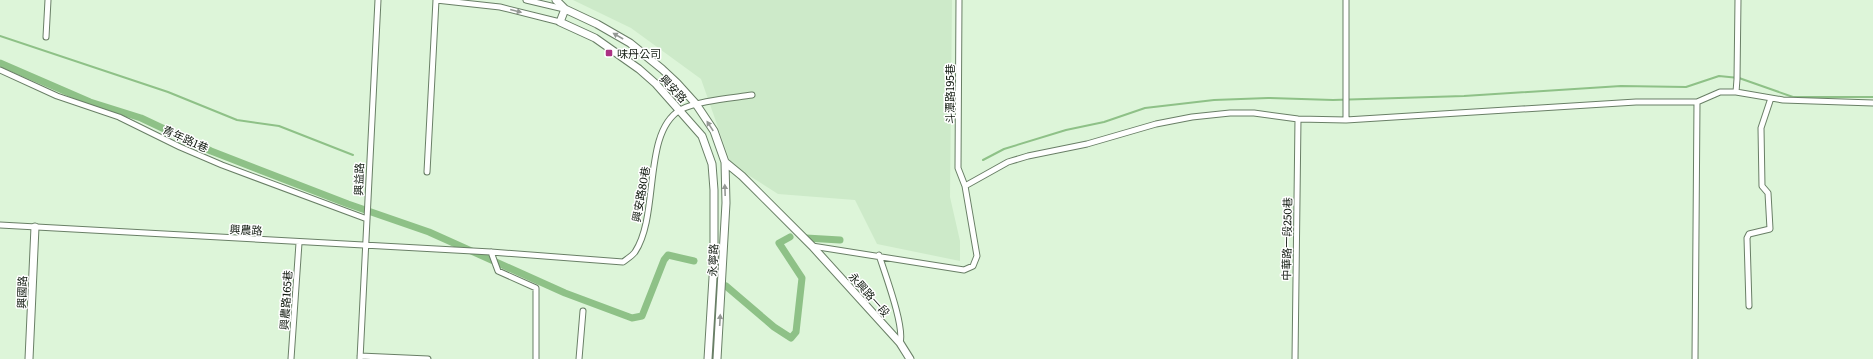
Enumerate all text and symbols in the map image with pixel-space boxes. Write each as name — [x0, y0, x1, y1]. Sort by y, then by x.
one-way arrow — [510, 9, 522, 15]
one-way arrow — [612, 33, 624, 40]
place label: 味丹公司 — [617, 45, 661, 61]
marker: 味丹公司 — [604, 48, 614, 58]
street label: 斗潭路195巷 — [941, 64, 957, 124]
street label: 興安路 — [657, 71, 691, 105]
one-way arrow — [707, 120, 714, 132]
street label: 青年路1巷 — [161, 121, 211, 155]
street label: 興益路 — [349, 162, 367, 196]
street label: 興安路80巷 — [627, 165, 653, 223]
one-way arrow — [722, 184, 729, 196]
street label: 中華路一段250巷 — [1277, 197, 1295, 281]
street label: 興農路 — [229, 220, 263, 238]
street label: 永寧路 — [703, 243, 721, 277]
street label: 永興路一段 — [846, 268, 894, 320]
street label: 興農路165巷 — [275, 270, 295, 330]
street label: 興國路 — [12, 275, 30, 309]
one-way arrow — [716, 314, 723, 326]

